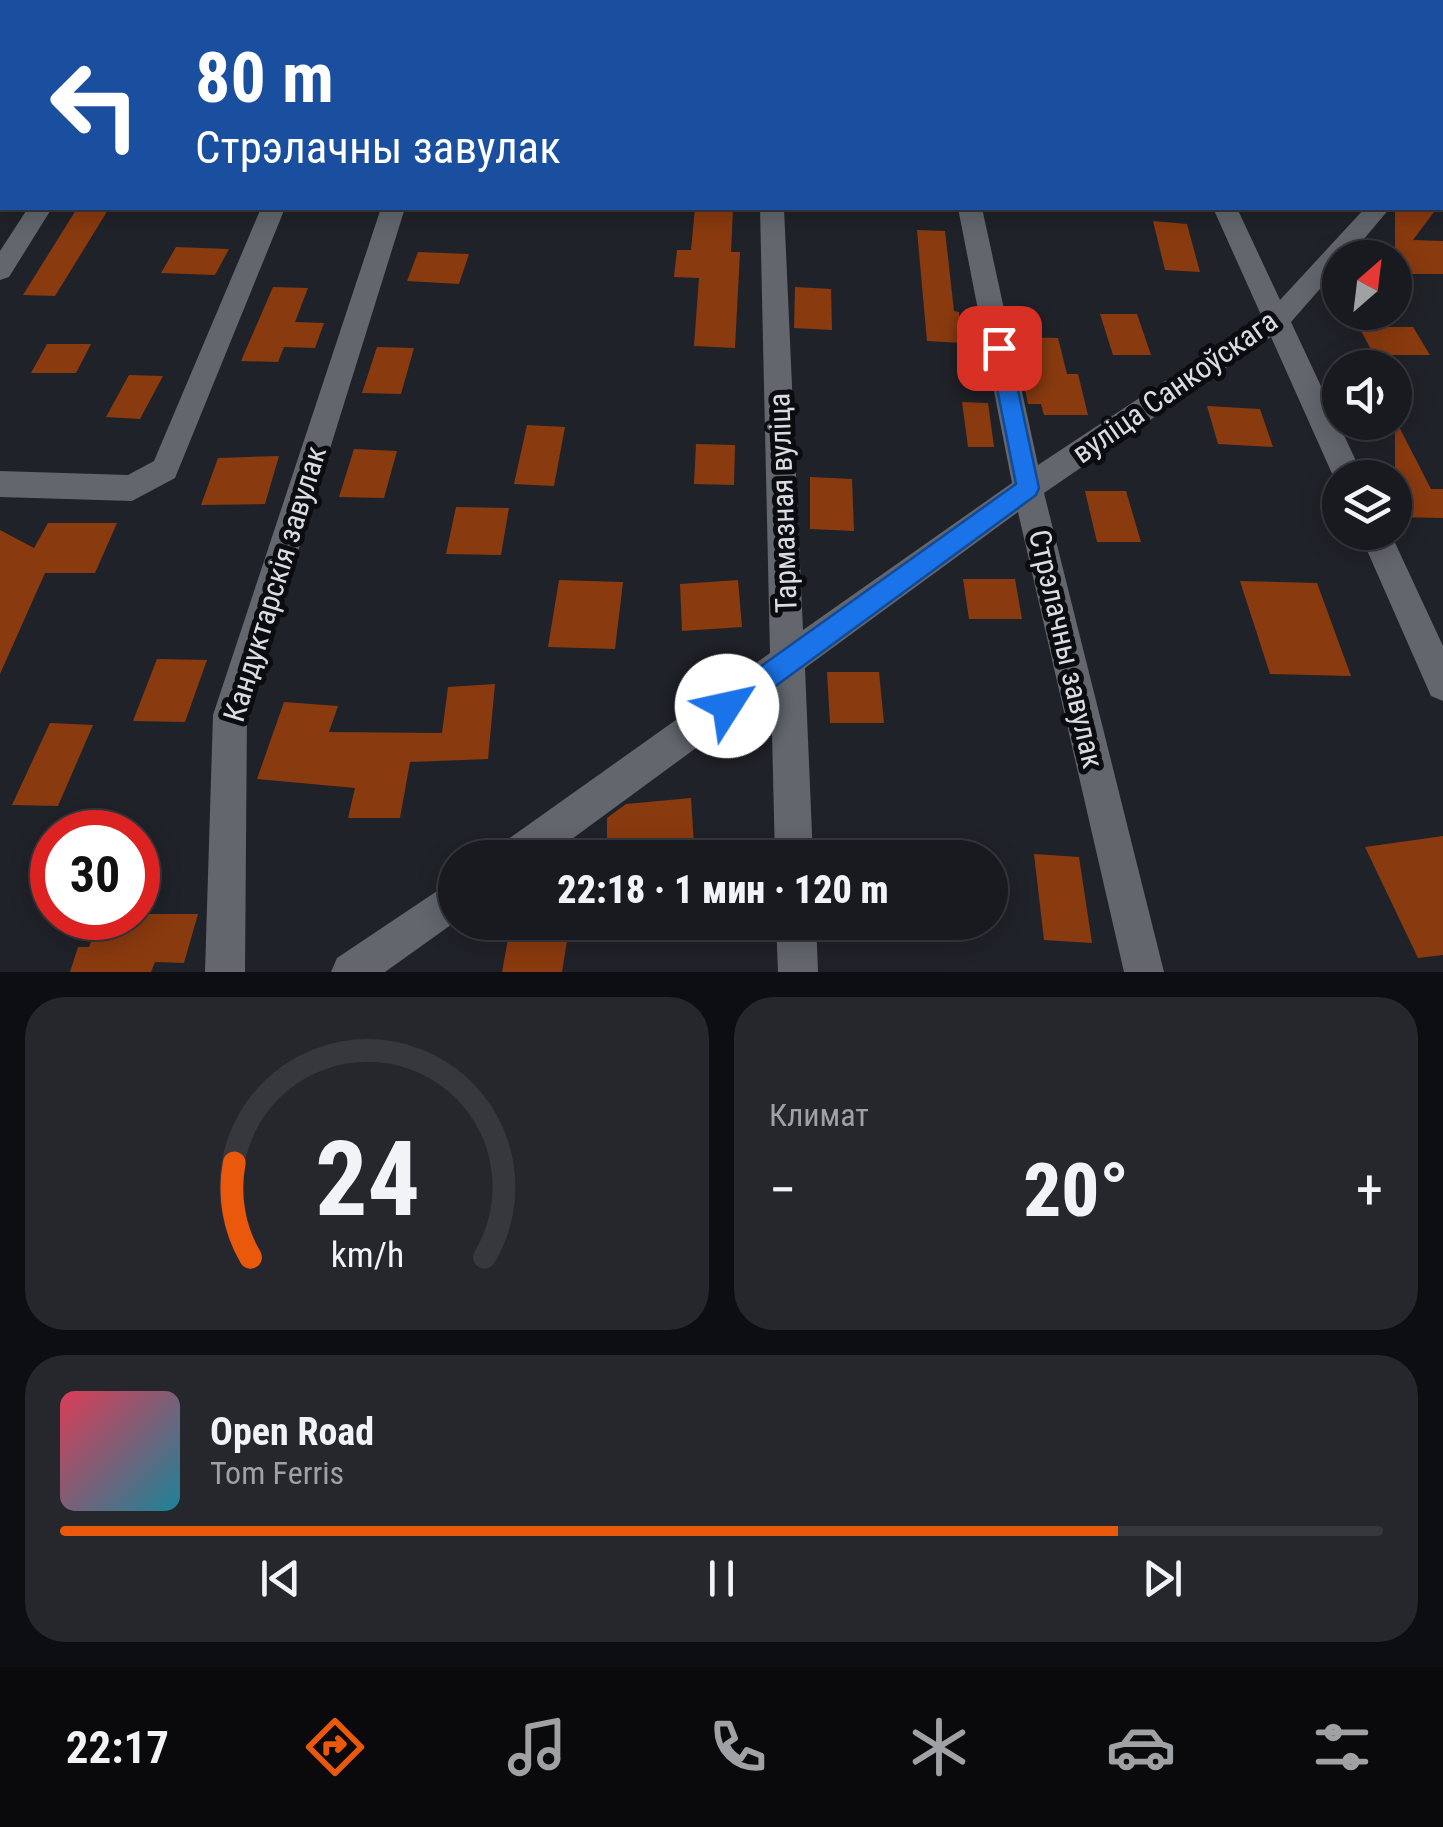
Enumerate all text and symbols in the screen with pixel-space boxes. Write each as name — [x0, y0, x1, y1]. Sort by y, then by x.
text: 80 m — [195, 37, 334, 119]
icon: left — [30, 40, 160, 170]
text: Стрэлачны завулак — [195, 121, 561, 174]
north arrow — [1322, 240, 1412, 330]
map controls — [1322, 240, 1412, 550]
street label: вуліца Санкоўскага — [1066, 303, 1284, 470]
pin — [957, 306, 1042, 391]
icon: arrive — [972, 321, 1027, 376]
button: sound — [1322, 350, 1412, 440]
street label: Тармазная вуліца — [761, 392, 804, 614]
street label: Кандуктарскія завулак — [216, 442, 333, 726]
button: layers — [1322, 460, 1412, 550]
street label: Стрэлачны завулак — [1022, 526, 1111, 772]
position arrow — [675, 654, 779, 758]
speed limit sign: 30 — [30, 810, 160, 940]
text: 22:18 · 1 мин · 120 m — [557, 868, 889, 912]
text: Климат — [769, 1096, 869, 1134]
text: 24 — [314, 1119, 420, 1240]
text: 20° — [1023, 1146, 1129, 1234]
text: − — [769, 1158, 797, 1222]
text: + — [1356, 1158, 1383, 1222]
text: km/h — [330, 1234, 404, 1276]
text: Open Road — [210, 1410, 374, 1454]
text: Tom Ferris — [210, 1454, 344, 1492]
icon: previous — [253, 1551, 308, 1606]
icon: pause — [694, 1551, 749, 1606]
icon: next — [1135, 1551, 1190, 1606]
icon: directions — [300, 1712, 370, 1782]
icon: music — [502, 1712, 572, 1782]
icon: phone — [703, 1712, 773, 1782]
icon: climate — [904, 1712, 974, 1782]
icon: car — [1106, 1712, 1176, 1782]
icon: filters — [1307, 1712, 1377, 1782]
text: 22:17 — [66, 1721, 169, 1774]

